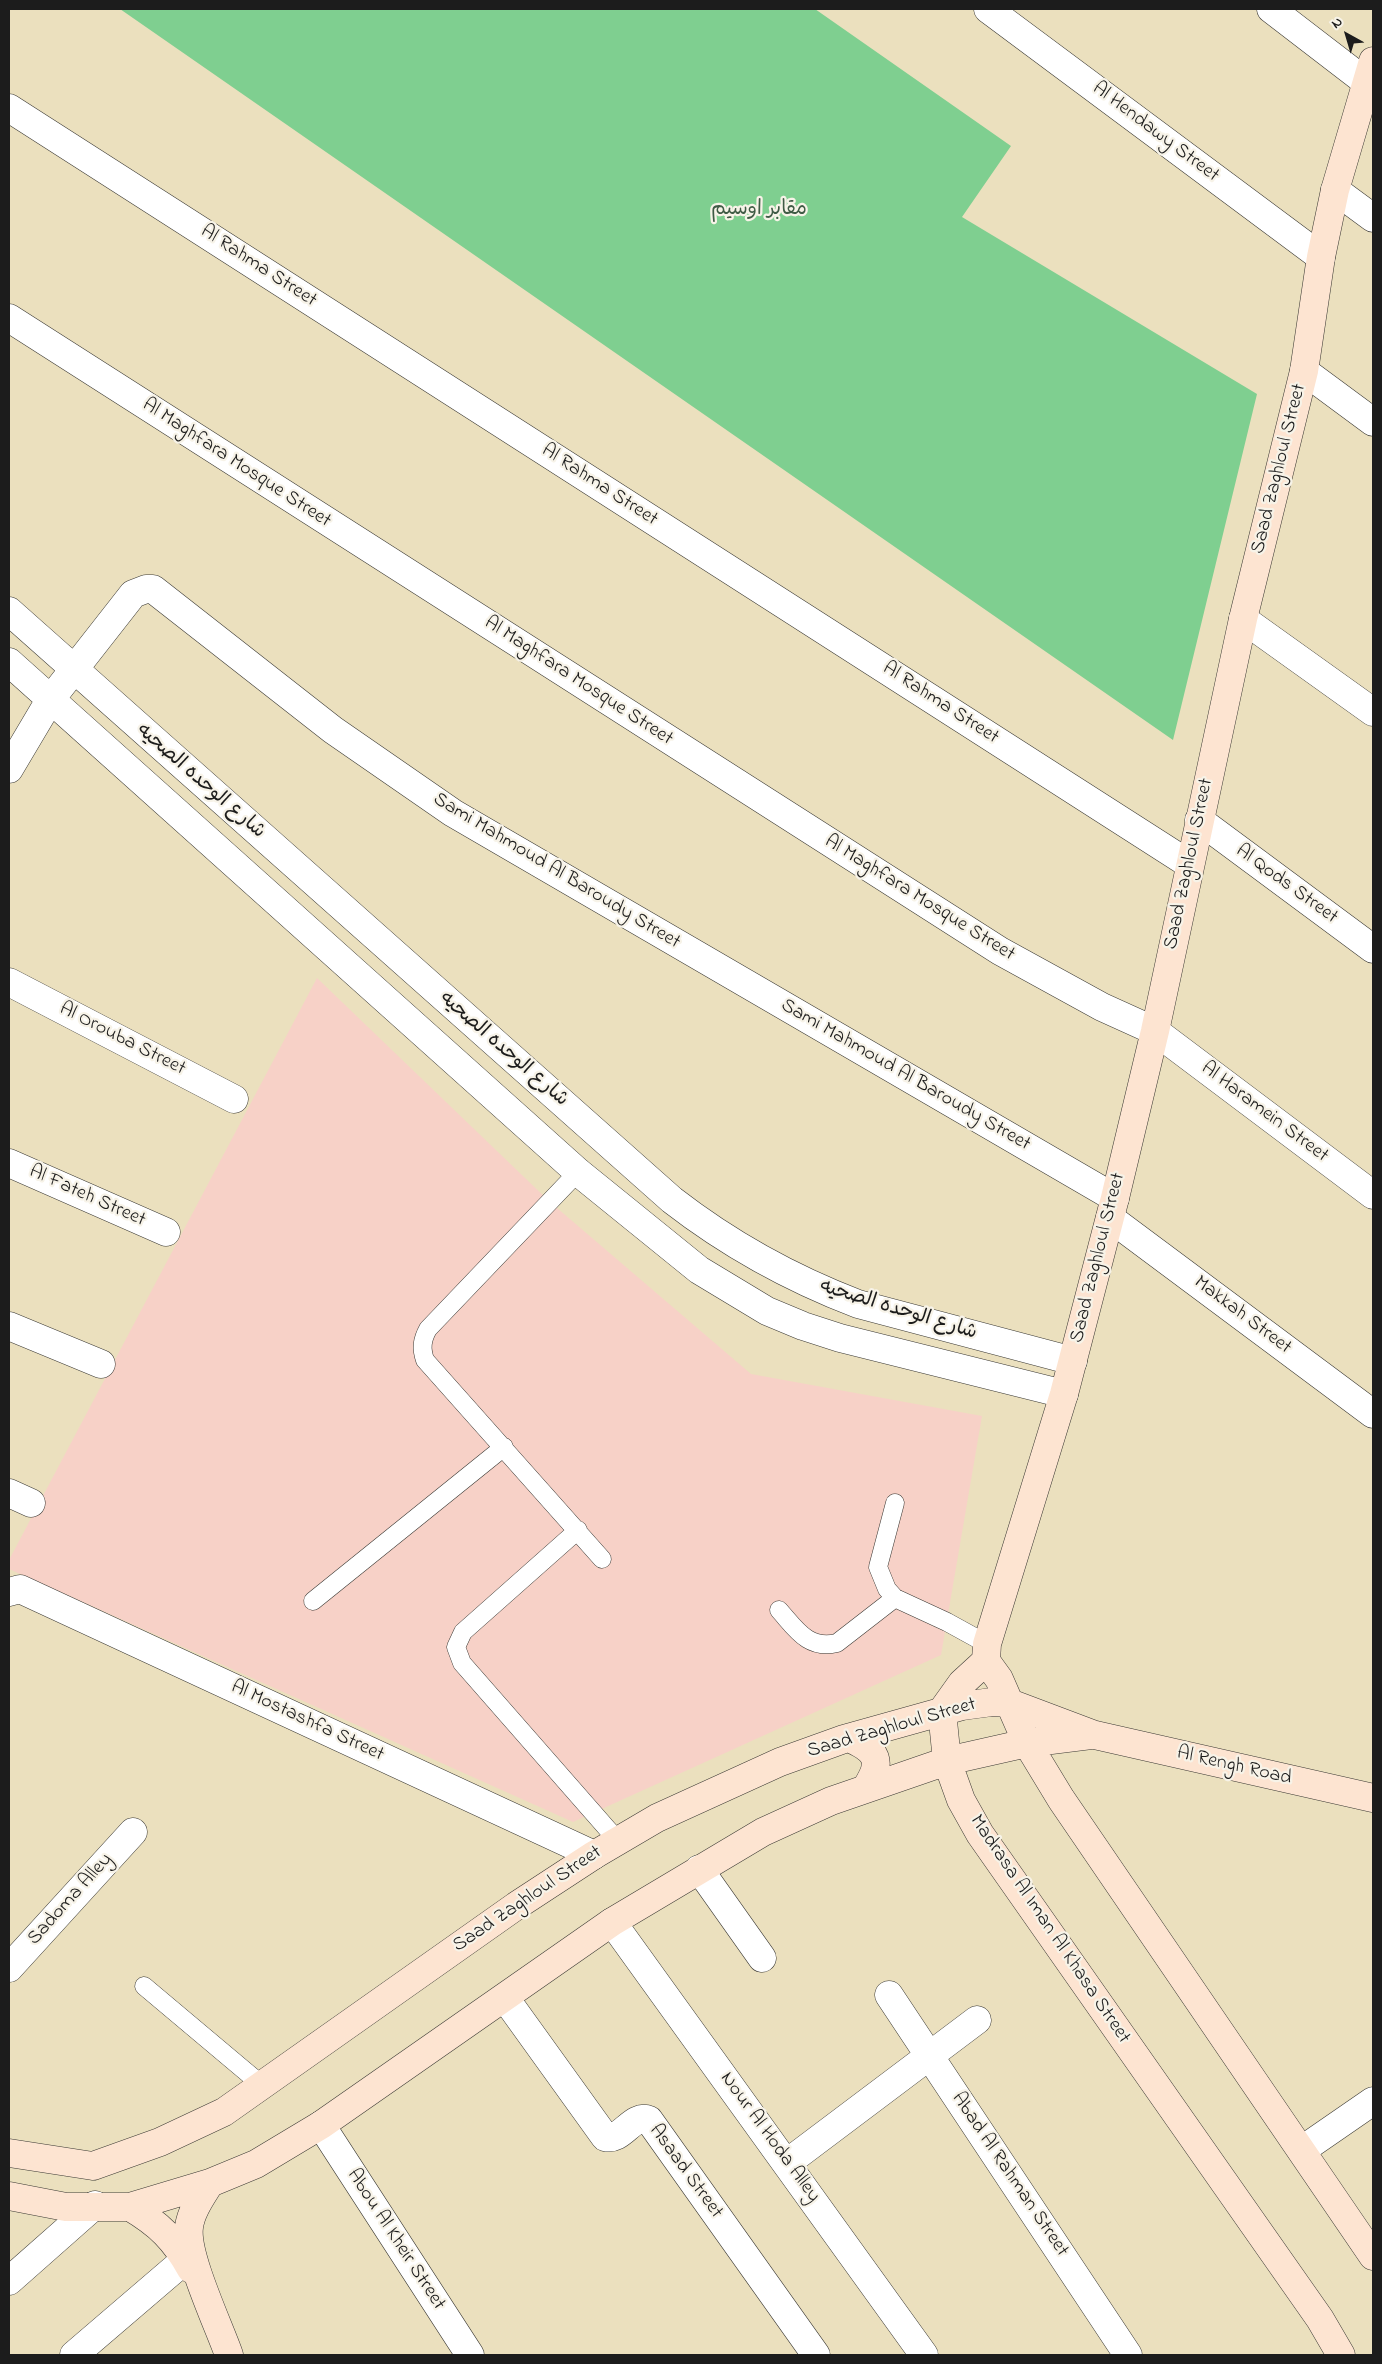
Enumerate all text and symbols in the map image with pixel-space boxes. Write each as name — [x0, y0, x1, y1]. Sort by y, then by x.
north arrow — [1322, 10, 1372, 60]
text: N — [1327, 12, 1348, 34]
street label: Al Hendawy Street — [1087, 77, 1223, 189]
park label: مقابر اوسيم — [711, 199, 807, 223]
street label: Al Rahma Street — [195, 221, 321, 313]
street label: Saad Zaghloul Street — [1247, 381, 1313, 557]
street label: Al Maghfara Mosque Street — [137, 394, 335, 534]
street label: Al Rahma Street — [536, 440, 662, 532]
street label: Al Maghfara Mosque Street — [479, 612, 677, 752]
street label: Al Rahma Street — [877, 658, 1003, 750]
street label: شارع الوحده الصحيه — [130, 719, 270, 845]
street label: Saad Zaghloul Street — [1160, 776, 1220, 952]
street label: Sami Mahmoud Al Baroudy Street — [428, 788, 684, 956]
street label: Al Maghfara Mosque Street — [819, 830, 1019, 968]
street label: Al Qods Street — [1230, 840, 1342, 930]
street label: شارع الوحده الصحيه — [433, 987, 573, 1113]
street label: Sami Mahmoud Al Baroudy Street — [776, 995, 1034, 1157]
street label: Al Orouba Street — [55, 998, 189, 1082]
street label: Al Haramein Street — [1196, 1057, 1332, 1169]
street label: Al Fateh Street — [25, 1161, 149, 1233]
street label: Saad Zaghloul Street — [1066, 1170, 1132, 1346]
street label: Makkah Street — [1188, 1271, 1296, 1361]
street label: شارع الوحده الصحيه — [816, 1276, 980, 1346]
street label: Al Mostashfa Street — [227, 1676, 387, 1768]
street label: Saad Zaghloul Street — [805, 1693, 979, 1765]
street label: Al Rengh Road — [1174, 1742, 1294, 1792]
street label: Madrasa Al Iman Al Khasa Street — [963, 1811, 1135, 2049]
street label: Saad Zaghloul Street — [449, 1841, 607, 1959]
street label: Sadoma Alley — [23, 1849, 119, 1951]
street label: Nour Al Hoda Alley — [714, 2068, 824, 2208]
street label: Abad Al Rahman Street — [945, 2088, 1073, 2262]
street label: Asaad Street — [643, 2120, 727, 2224]
street label: Abou Al Kheir Street — [340, 2165, 450, 2315]

